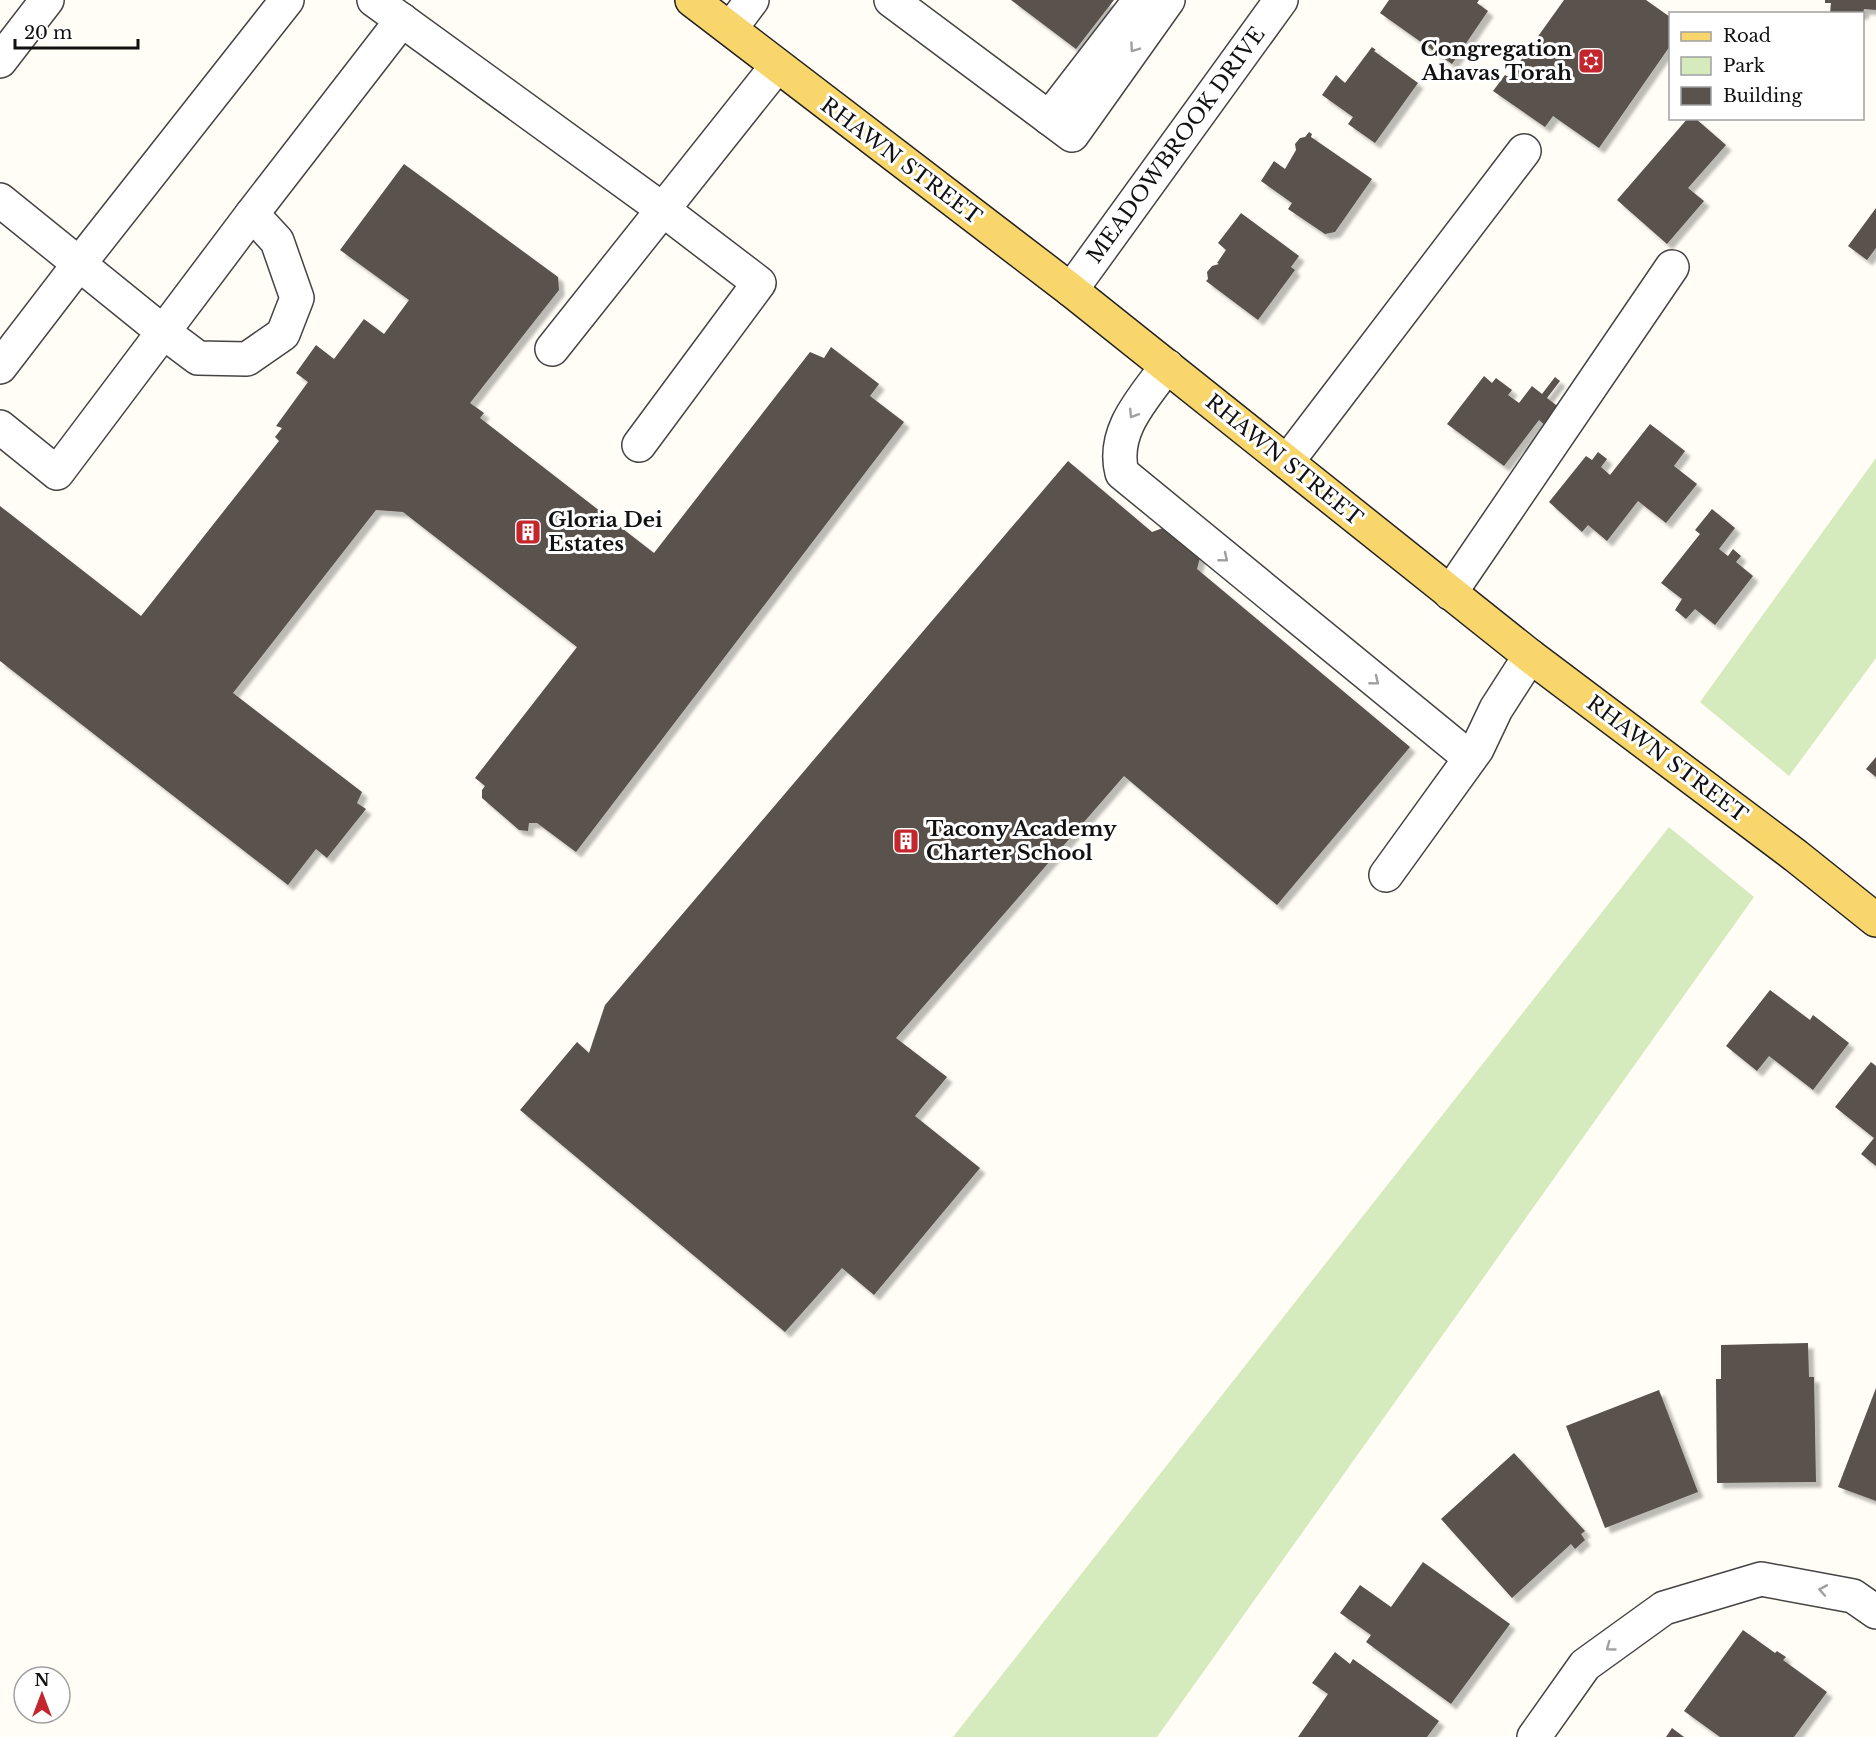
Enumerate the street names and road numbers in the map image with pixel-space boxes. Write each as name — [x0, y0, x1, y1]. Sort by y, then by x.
street label: MEADOWBROOK DRIVE — [1082, 22, 1270, 268]
street label: RHAWN STREET — [815, 92, 987, 230]
street label: RHAWN STREET — [1200, 389, 1368, 531]
street label: RHAWN STREET — [1581, 690, 1753, 828]

